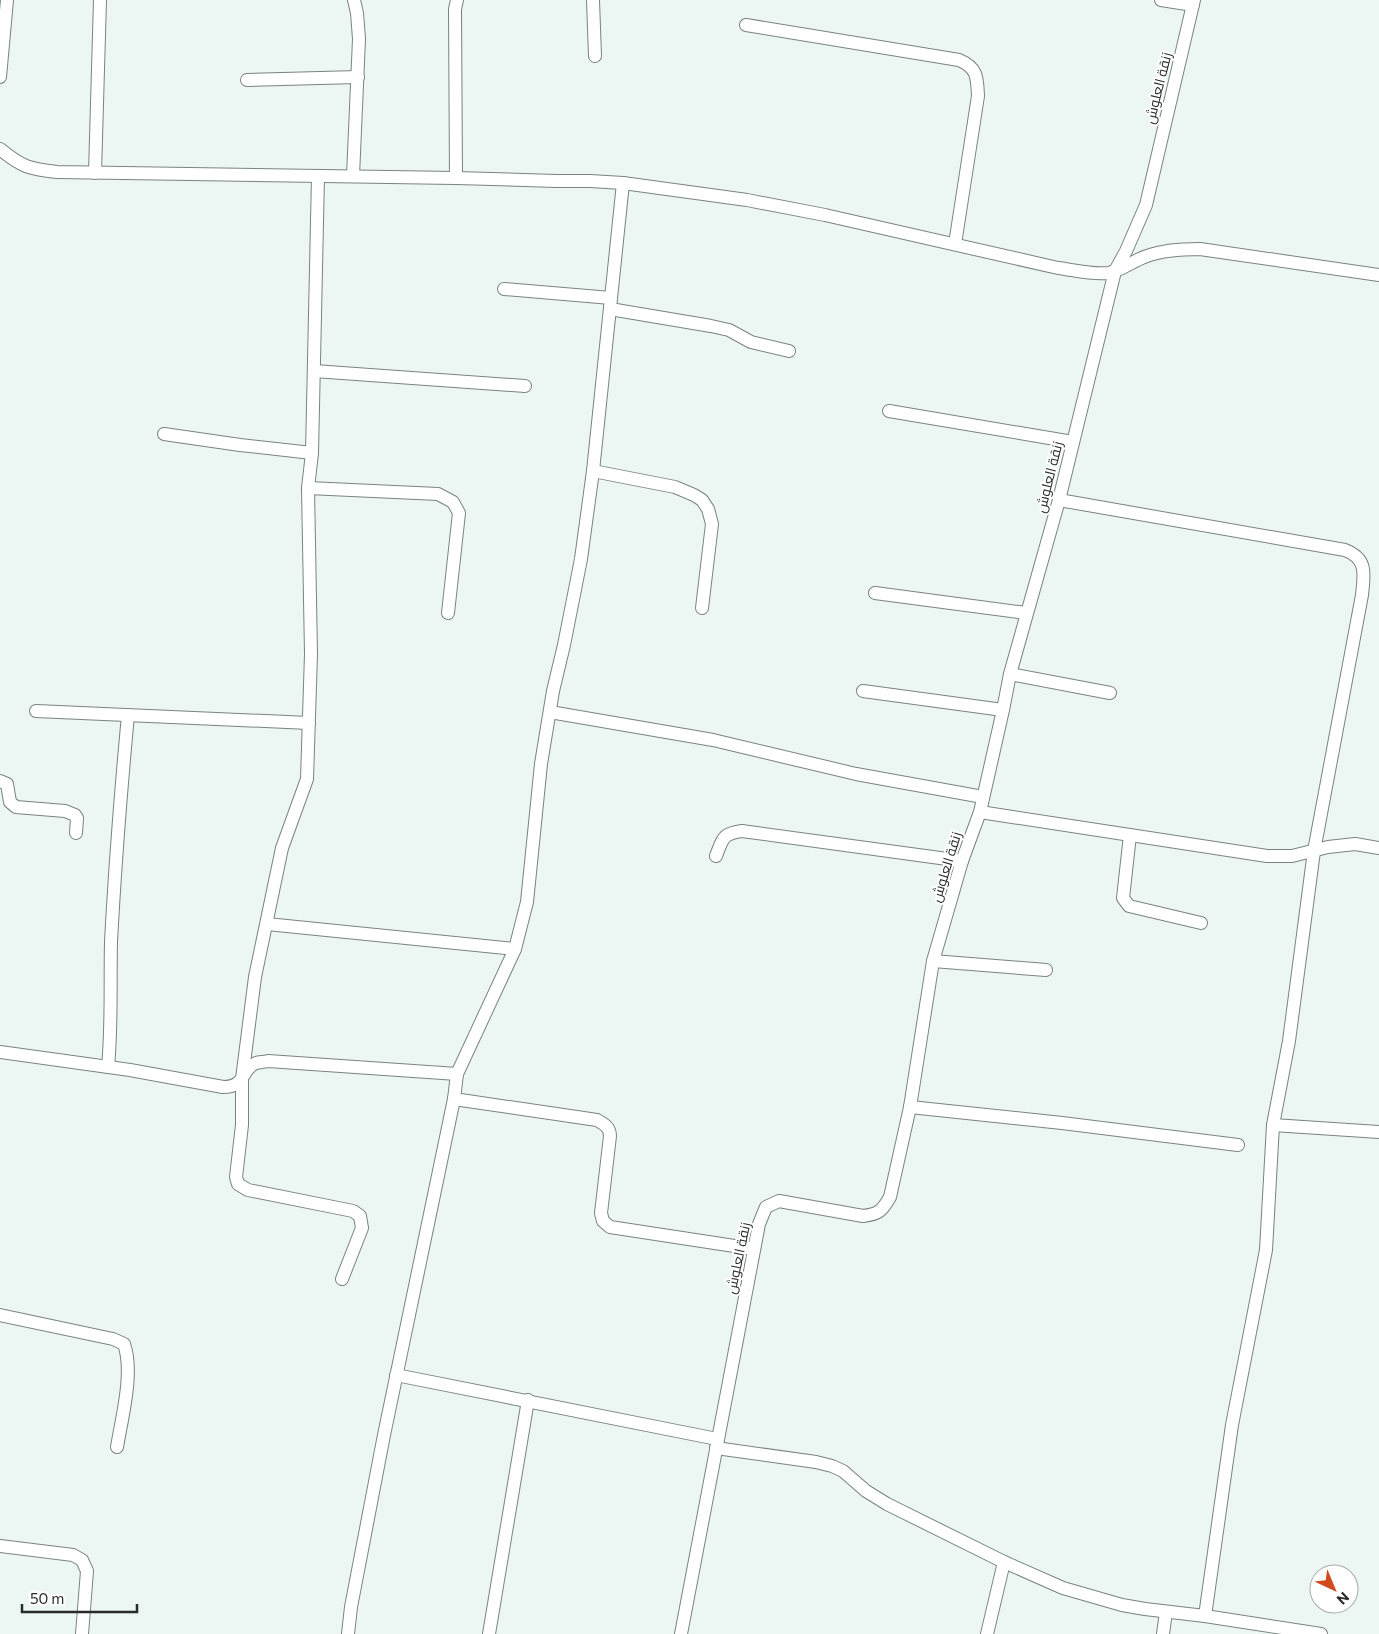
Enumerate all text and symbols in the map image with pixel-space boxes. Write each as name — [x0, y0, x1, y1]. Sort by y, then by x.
street label: زنقة العلوش — [1140, 50, 1175, 125]
street label: زنقة العلوش — [1031, 439, 1066, 514]
street label: زنقة العلوش — [927, 829, 964, 904]
street label: زنقة العلوش — [722, 1220, 753, 1295]
north arrow — [1309, 1564, 1359, 1614]
scale bar — [22, 1582, 138, 1614]
text: 50 m — [30, 1589, 64, 1607]
text: N — [1334, 1589, 1353, 1608]

